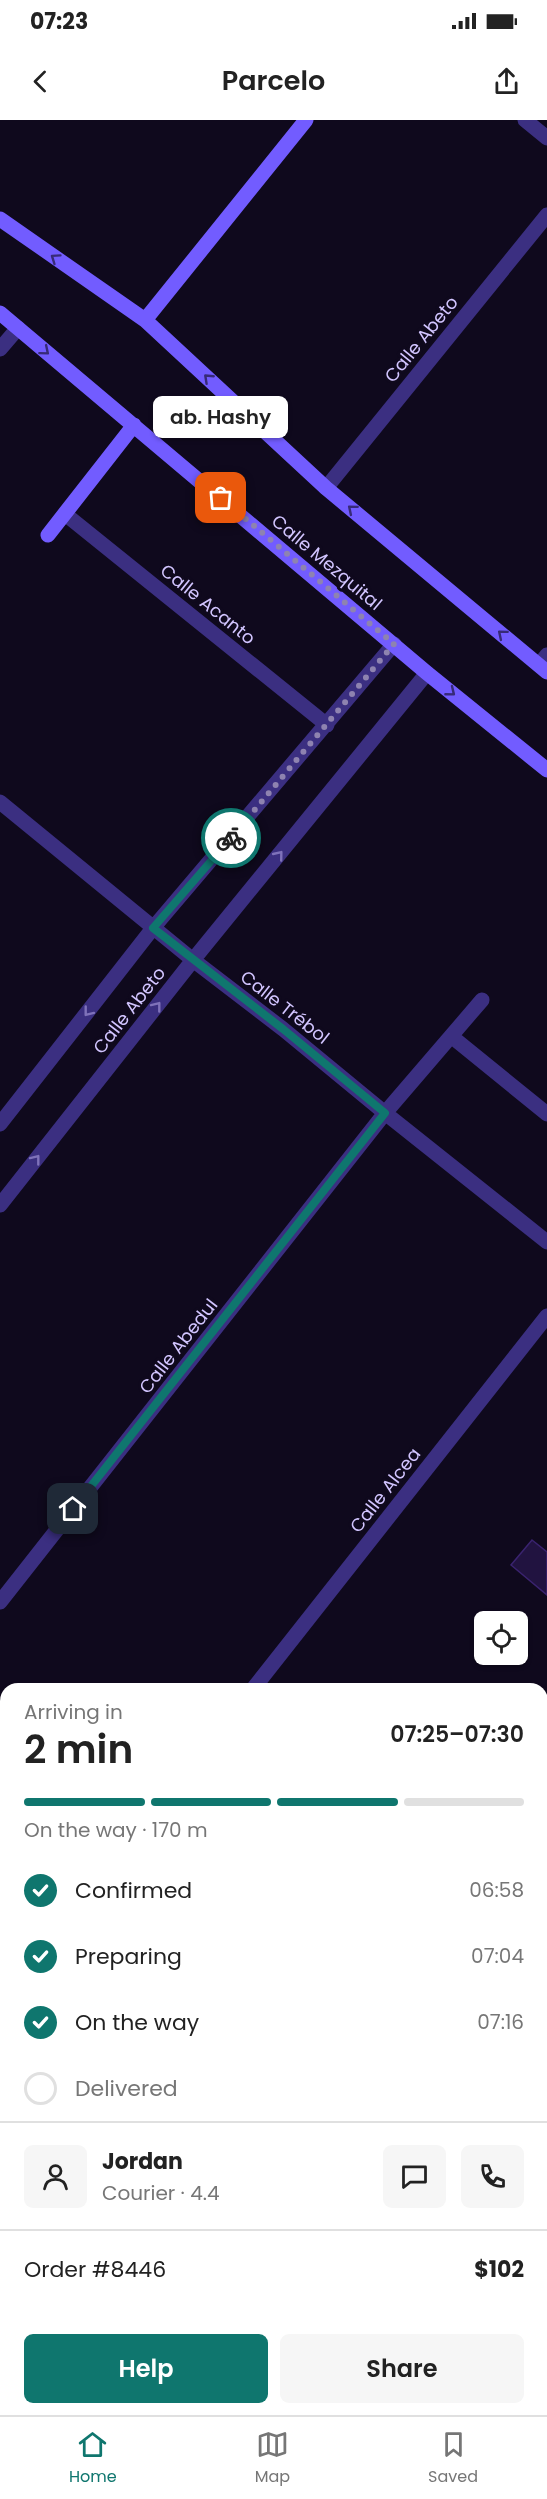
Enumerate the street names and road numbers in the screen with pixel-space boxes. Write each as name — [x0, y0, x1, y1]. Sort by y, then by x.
street label: Calle Abeto — [378, 291, 464, 387]
street label: Calle Mezquital — [266, 508, 388, 616]
street label: Calle Acanto — [155, 558, 261, 650]
street label: Calle Abeto — [87, 961, 171, 1059]
street label: Calle Trébol — [235, 964, 335, 1050]
street label: Calle Abedul — [133, 1293, 223, 1399]
street label: Calle Alcea — [344, 1442, 426, 1538]

